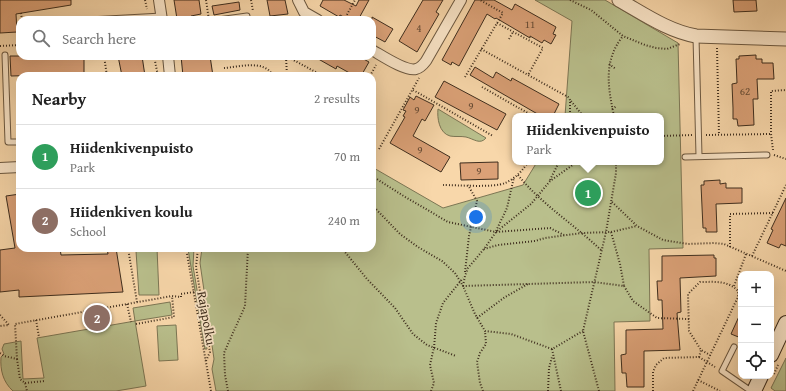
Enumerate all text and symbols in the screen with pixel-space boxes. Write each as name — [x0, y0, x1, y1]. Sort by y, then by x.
search box — [16, 16, 376, 60]
house number: 11 — [525, 16, 535, 32]
house number: 4 — [416, 20, 422, 36]
icon: search — [30, 27, 52, 49]
text: Search here — [62, 28, 136, 49]
house number: 62 — [740, 83, 750, 99]
text: Nearby — [32, 86, 86, 111]
text: 2 results — [314, 89, 360, 108]
house number: 9 — [468, 98, 474, 114]
house number: 9 — [414, 102, 420, 118]
popup — [512, 113, 664, 165]
text: Hiidenkivenpuisto — [526, 119, 650, 140]
text: Hiidenkivenpuisto — [70, 137, 193, 158]
text: Park — [526, 140, 552, 159]
house number: 9 — [417, 142, 423, 158]
text: 1 — [42, 147, 48, 166]
text: 70 m — [334, 147, 360, 166]
text: Park — [70, 158, 95, 177]
house number: 9 — [476, 163, 482, 179]
pin: 1 — [575, 178, 601, 208]
text: Hiidenkiven koulu — [70, 201, 193, 222]
your location — [466, 207, 486, 227]
text: 2 — [42, 211, 48, 230]
text: 240 m — [328, 211, 360, 230]
text: School — [70, 222, 106, 241]
map controls — [738, 271, 774, 379]
button: + — [738, 271, 774, 307]
street label: Rajapolku — [192, 290, 221, 346]
pin: 2 — [84, 303, 110, 333]
button: − — [738, 307, 774, 343]
button: locate — [738, 343, 774, 379]

